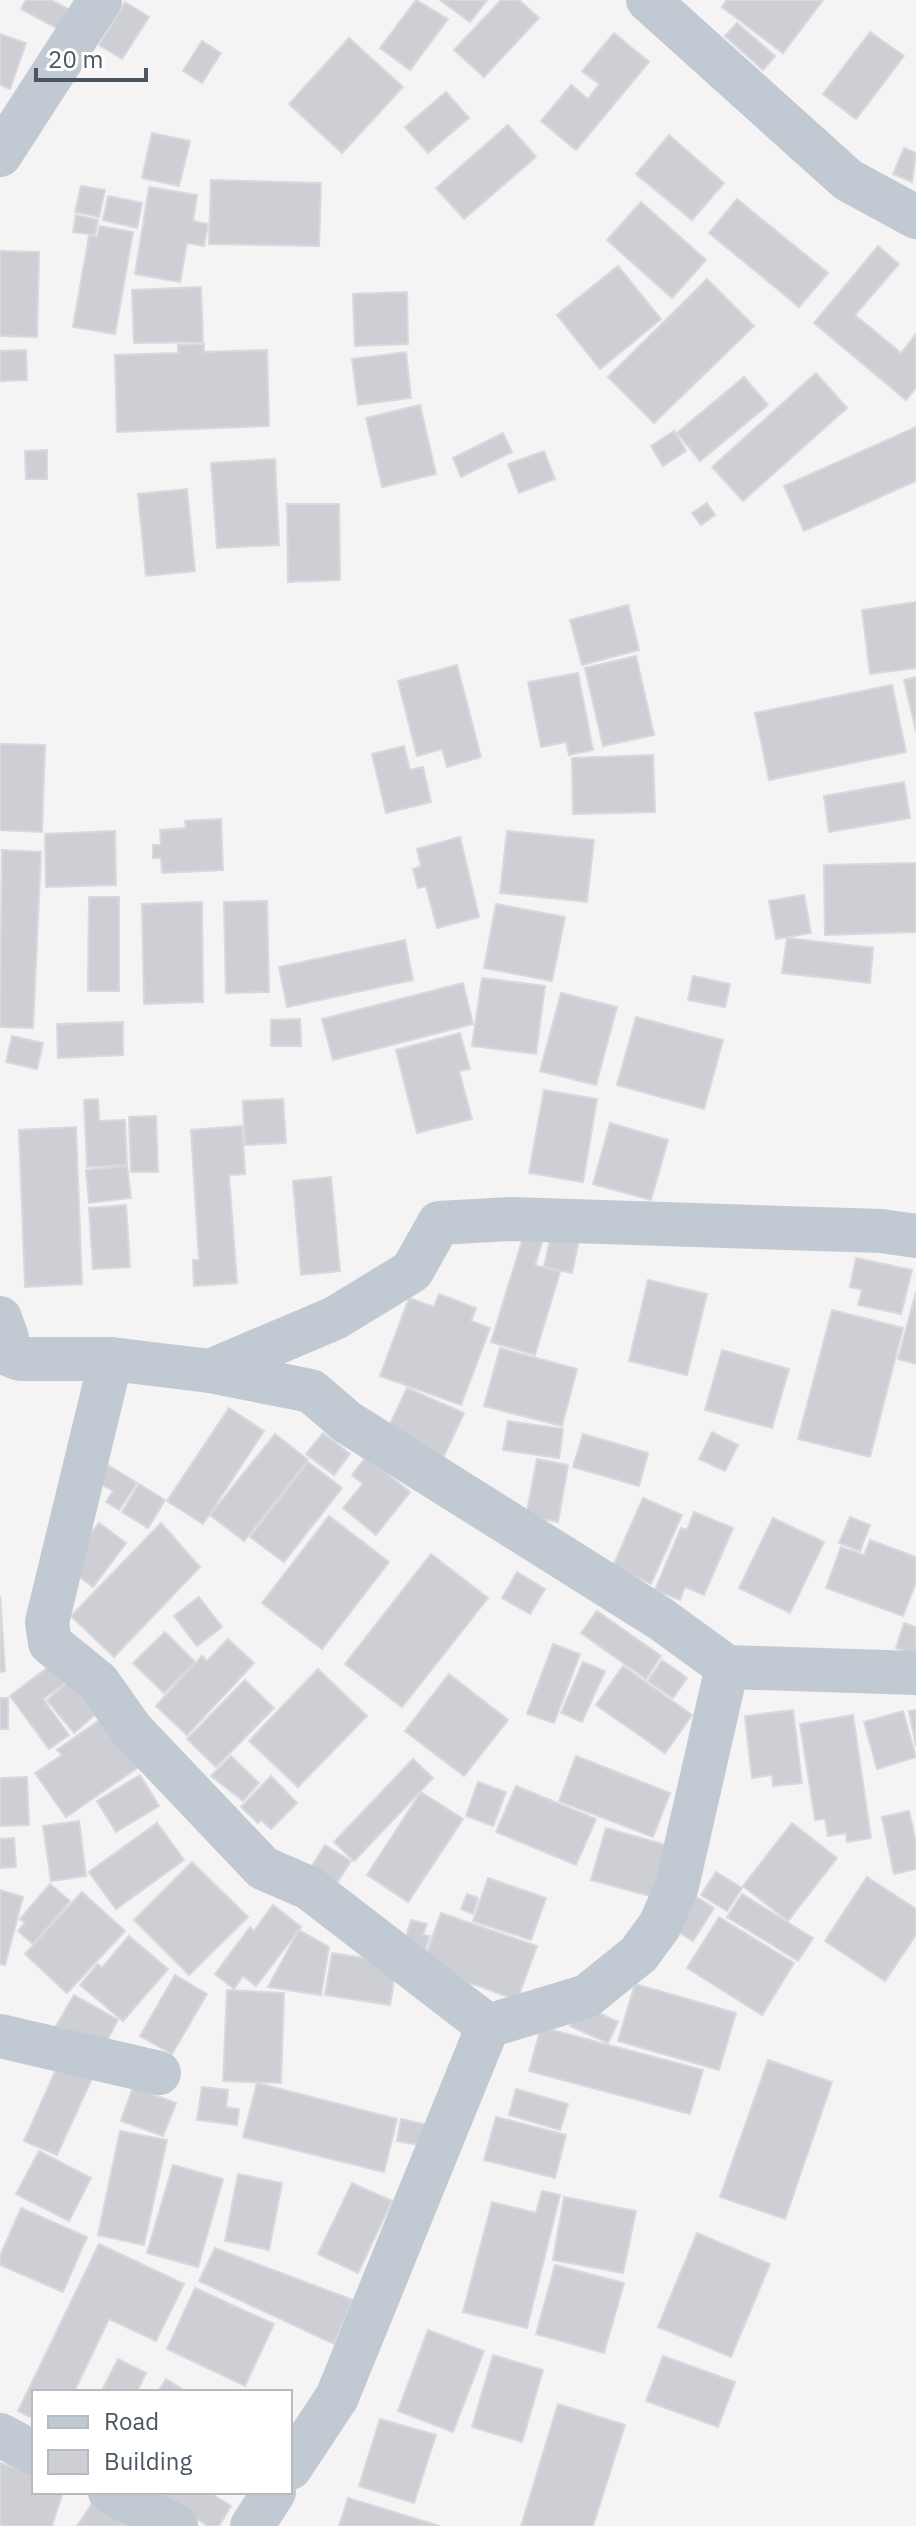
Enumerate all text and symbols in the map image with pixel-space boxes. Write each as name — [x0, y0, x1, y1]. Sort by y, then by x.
scale bar — [36, 32, 146, 82]
text: 20 m — [48, 43, 103, 75]
legend — [32, 2390, 292, 2494]
text: Road — [104, 2405, 159, 2437]
text: Building — [104, 2445, 192, 2477]

